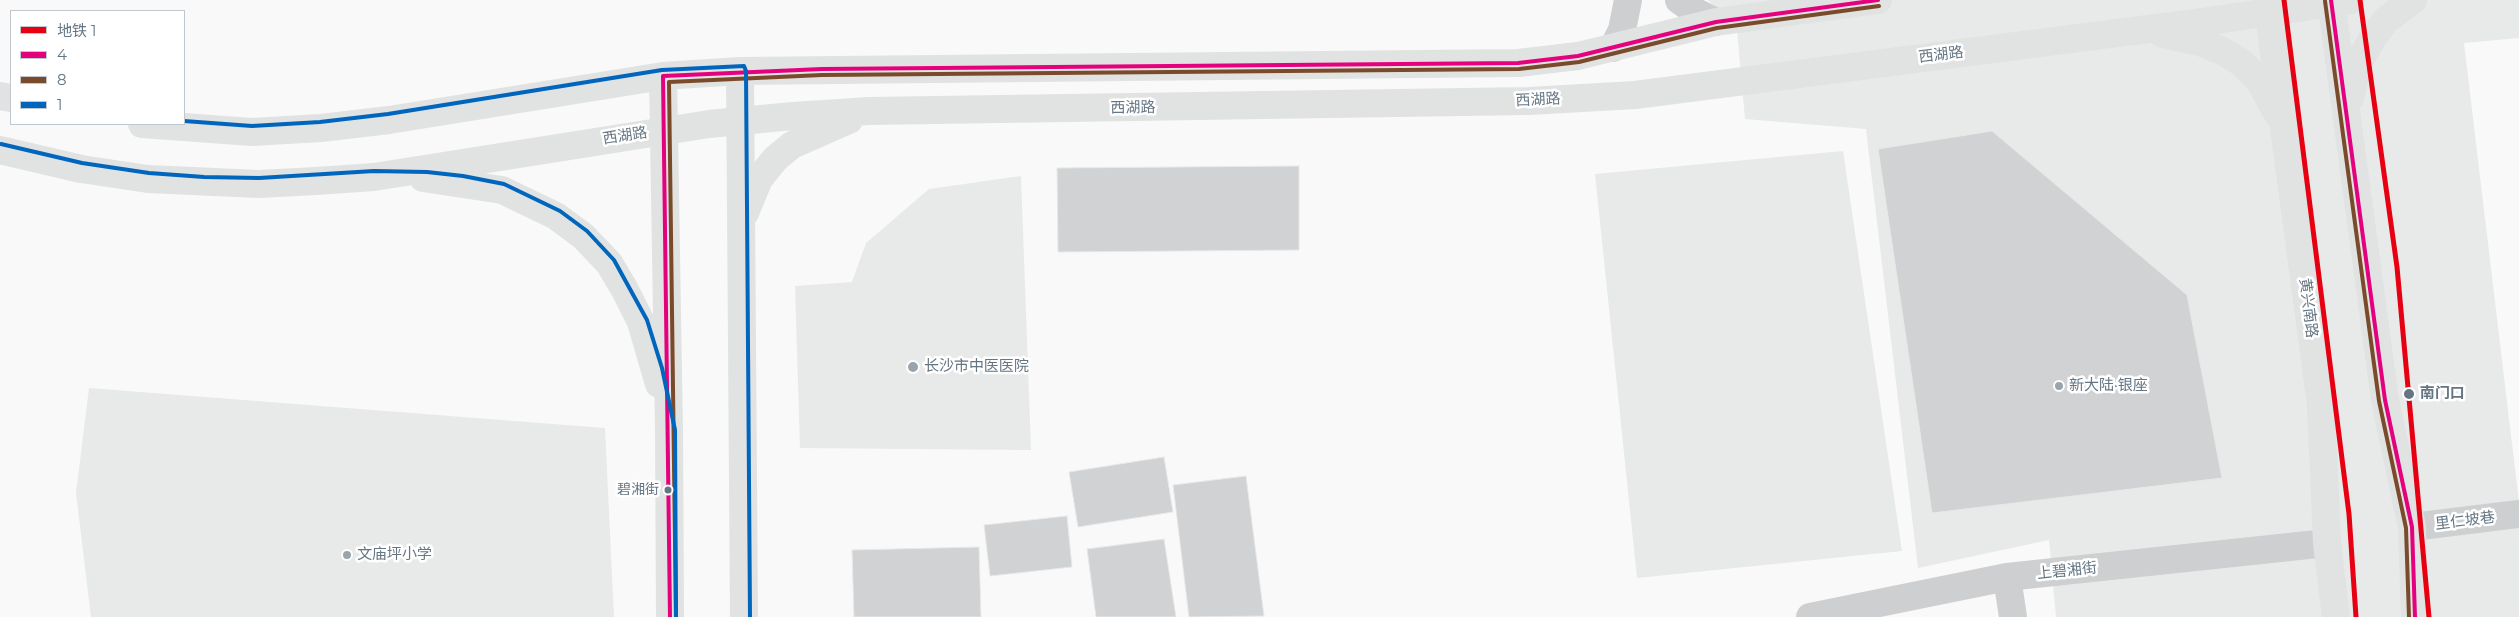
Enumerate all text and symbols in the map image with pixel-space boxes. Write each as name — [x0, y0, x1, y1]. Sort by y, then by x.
legend — [10, 10, 185, 125]
text: 地铁 1 — [57, 21, 96, 40]
street label: 西湖路 — [1918, 43, 1964, 67]
text: 4 — [57, 45, 67, 64]
text: 8 — [57, 70, 67, 89]
street label: 西湖路 — [1515, 90, 1561, 110]
text: 1 — [57, 95, 62, 114]
street label: 西湖路 — [1110, 99, 1156, 117]
street label: 西湖路 — [601, 124, 649, 148]
street label: 黄兴南路 — [2295, 277, 2321, 339]
place label: 长沙市中医医院 — [924, 358, 1029, 376]
marker: 长沙市中医医院 — [906, 360, 920, 374]
place label: 新大陆·银座 — [2069, 377, 2148, 395]
marker: 新大陆·银座 — [2053, 380, 2065, 392]
place label: 南门口 — [2420, 385, 2465, 403]
marker: 南门口 — [2402, 387, 2416, 401]
place label: 碧湘街 — [617, 482, 659, 498]
marker: 碧湘街 — [663, 485, 673, 495]
street label: 里仁坡巷 — [2434, 508, 2496, 534]
place label: 文庙坪小学 — [357, 546, 432, 564]
marker: 文庙坪小学 — [341, 549, 353, 561]
street label: 上碧湘街 — [2036, 559, 2098, 583]

